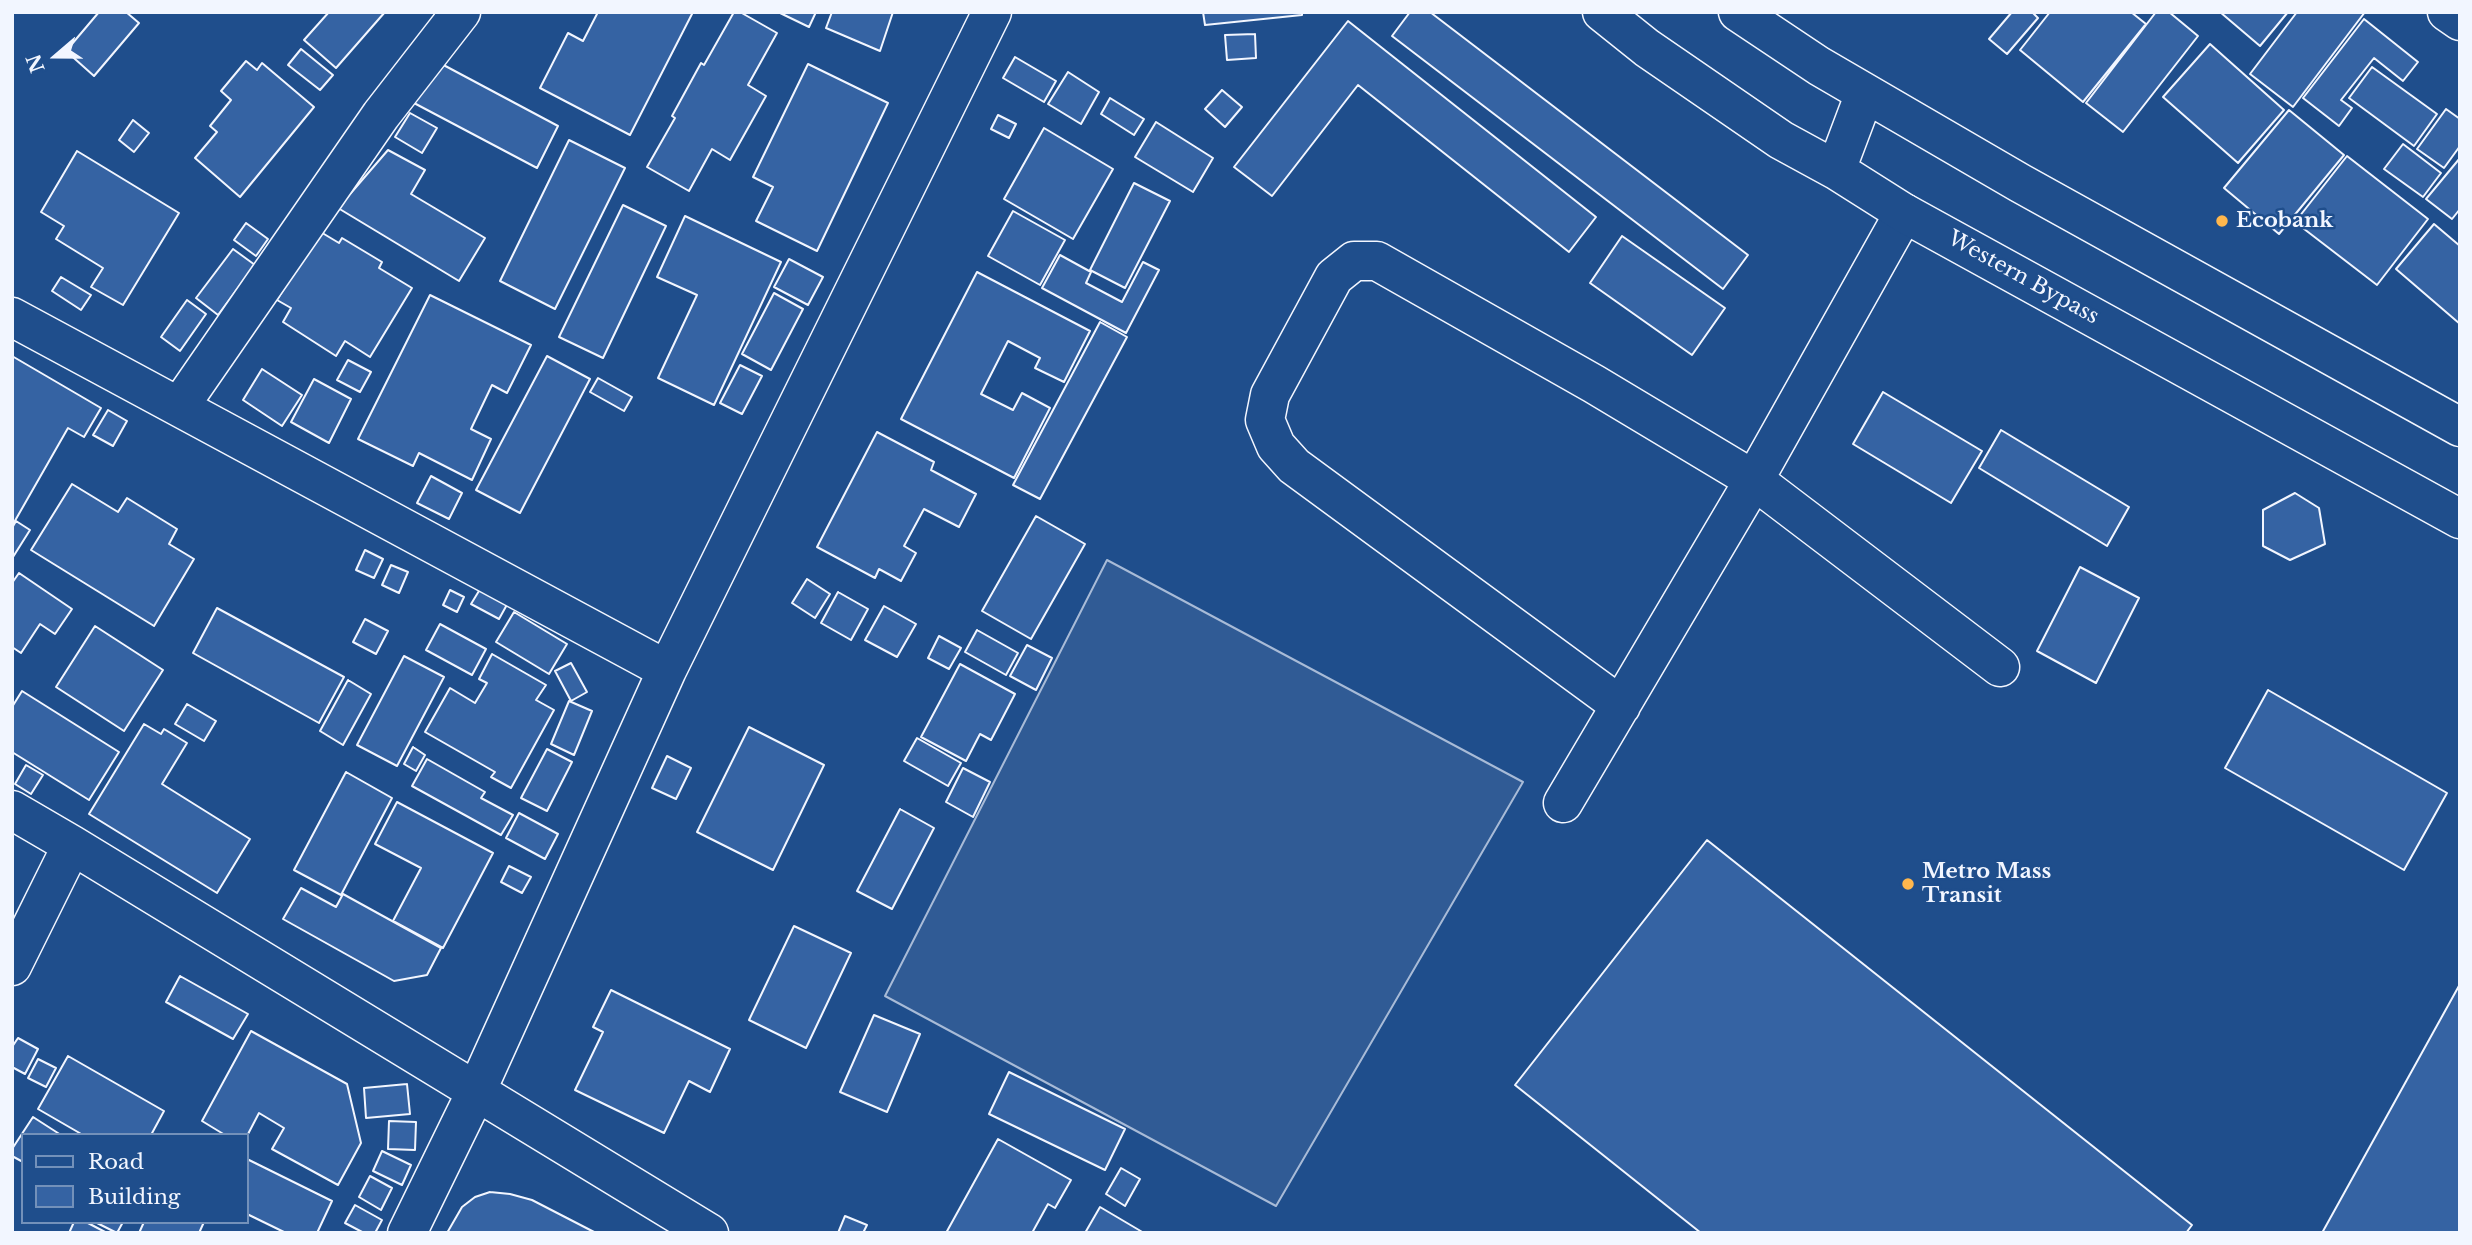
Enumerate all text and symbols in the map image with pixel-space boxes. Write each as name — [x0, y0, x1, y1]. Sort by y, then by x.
north arrow — [21, 21, 91, 91]
text: N — [22, 51, 50, 76]
place label: Ecobank — [2236, 208, 2333, 234]
marker: Ecobank — [2214, 213, 2230, 229]
street label: Western Bypass — [1943, 226, 2103, 330]
place label: Metro Mass Transit — [1922, 859, 2051, 909]
marker: Metro Mass Transit — [1900, 876, 1916, 892]
legend — [21, 1133, 248, 1224]
text: Road — [88, 1149, 144, 1175]
text: Building — [88, 1184, 180, 1210]

